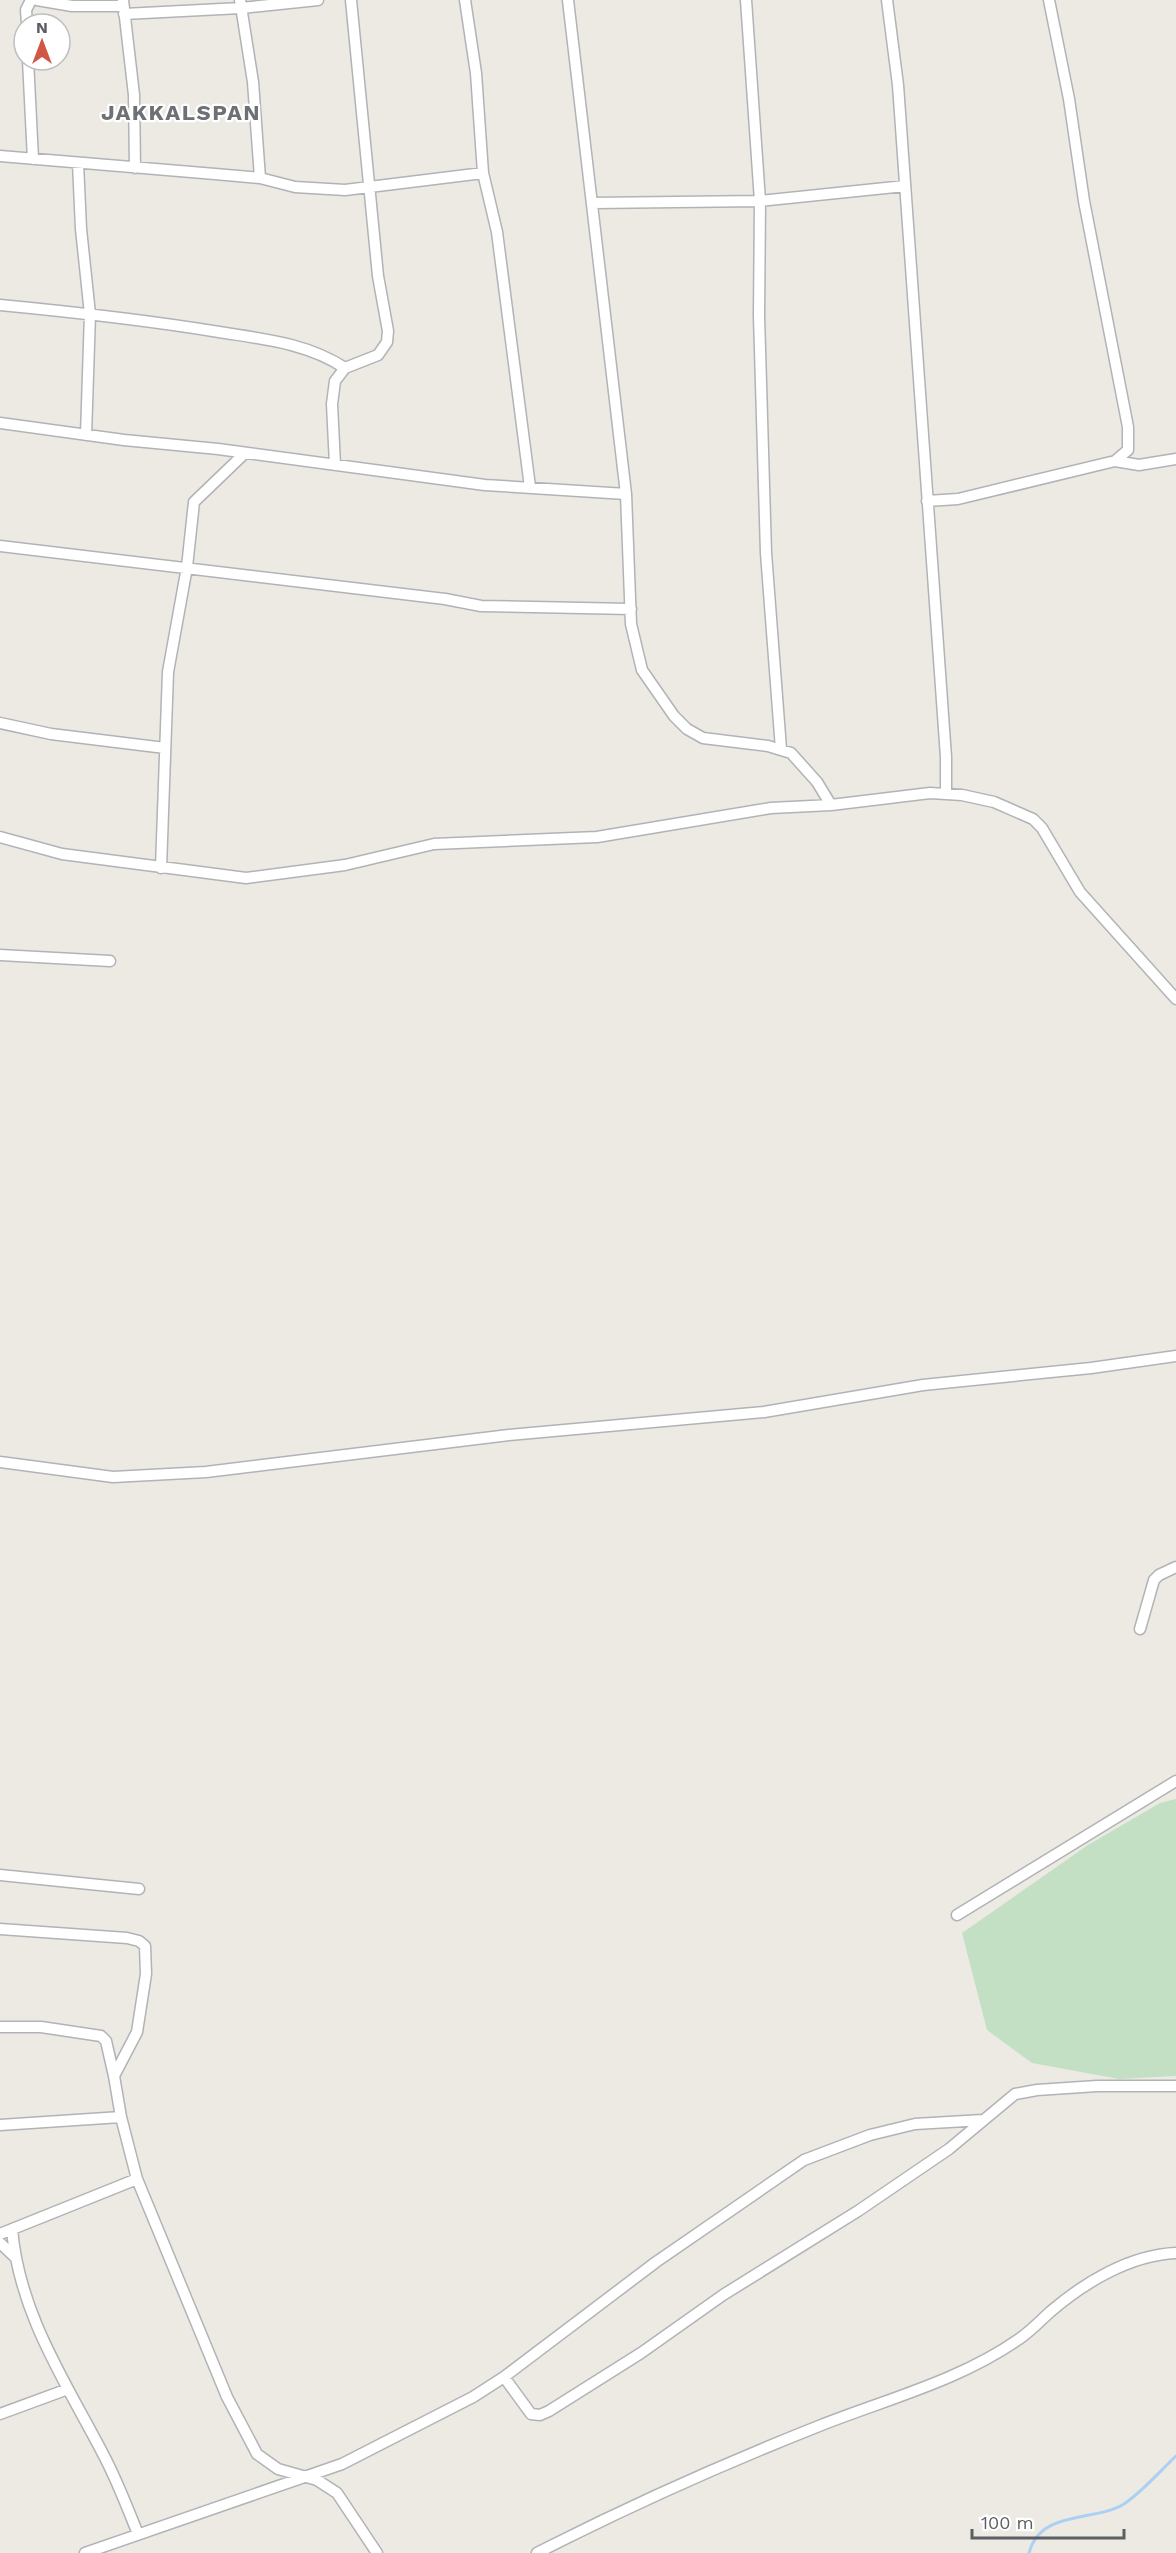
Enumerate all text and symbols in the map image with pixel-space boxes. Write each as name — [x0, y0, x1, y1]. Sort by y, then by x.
north arrow — [12, 12, 72, 72]
text: N — [36, 18, 48, 37]
district label: JAKKALSPAN — [101, 100, 261, 125]
scale bar — [972, 2502, 1124, 2540]
text: 100 m — [981, 2512, 1034, 2533]

